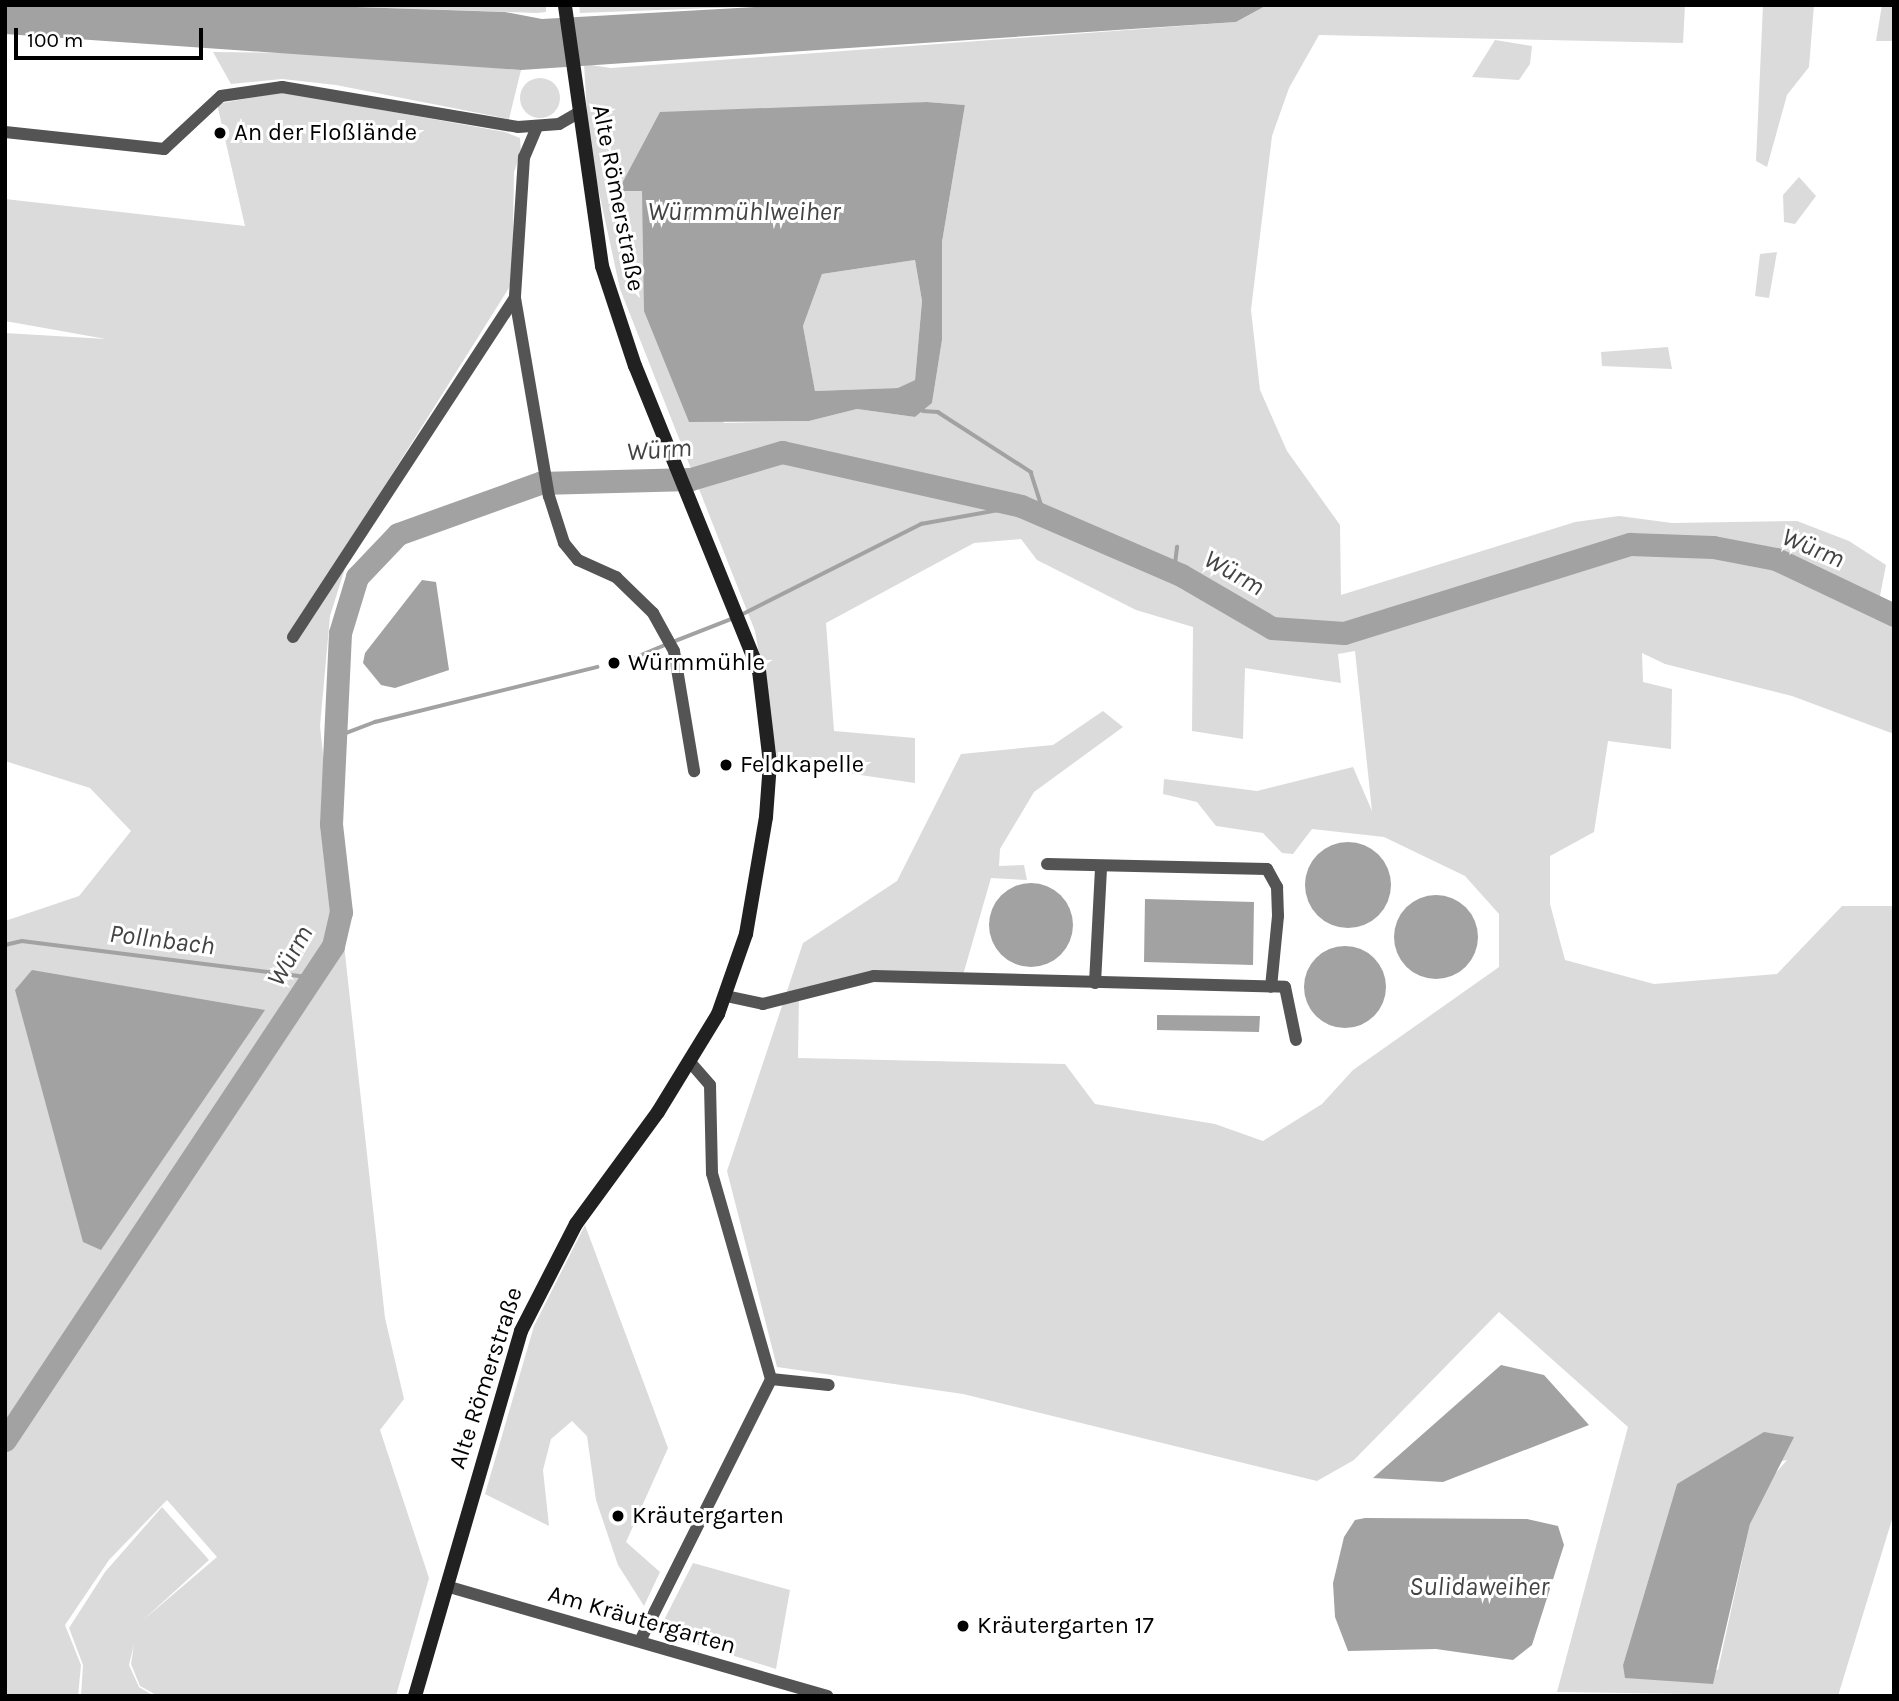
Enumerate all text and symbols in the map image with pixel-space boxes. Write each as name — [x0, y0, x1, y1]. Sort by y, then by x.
scale bar — [18, 14, 206, 58]
text: 100 m — [27, 28, 84, 52]
street label: Alte Römerstraße — [586, 102, 650, 294]
place label: An der Floßlände — [234, 119, 417, 147]
marker: An der Floßlände — [212, 125, 228, 141]
water label: Würmmühlweiher — [647, 196, 841, 228]
water label: Würm — [625, 432, 693, 468]
water label: Würm — [1777, 521, 1849, 575]
water label: Würm — [1198, 543, 1270, 603]
place label: Würmmühle — [628, 649, 765, 677]
marker: Würmmühle — [606, 655, 622, 671]
place label: Feldkapelle — [740, 751, 864, 779]
marker: Feldkapelle — [718, 757, 734, 773]
water label: Pollnbach — [108, 918, 216, 962]
water label: Würm — [260, 920, 320, 992]
street label: Alte Römerstraße — [443, 1283, 529, 1473]
place label: Kräutergarten — [632, 1502, 784, 1530]
marker: Kräutergarten — [610, 1508, 626, 1524]
water label: Sulidaweiher — [1409, 1571, 1549, 1603]
street label: Am Kräutergarten — [545, 1579, 739, 1661]
place label: Kräutergarten 17 — [977, 1612, 1154, 1640]
marker: Kräutergarten 17 — [955, 1618, 971, 1634]

